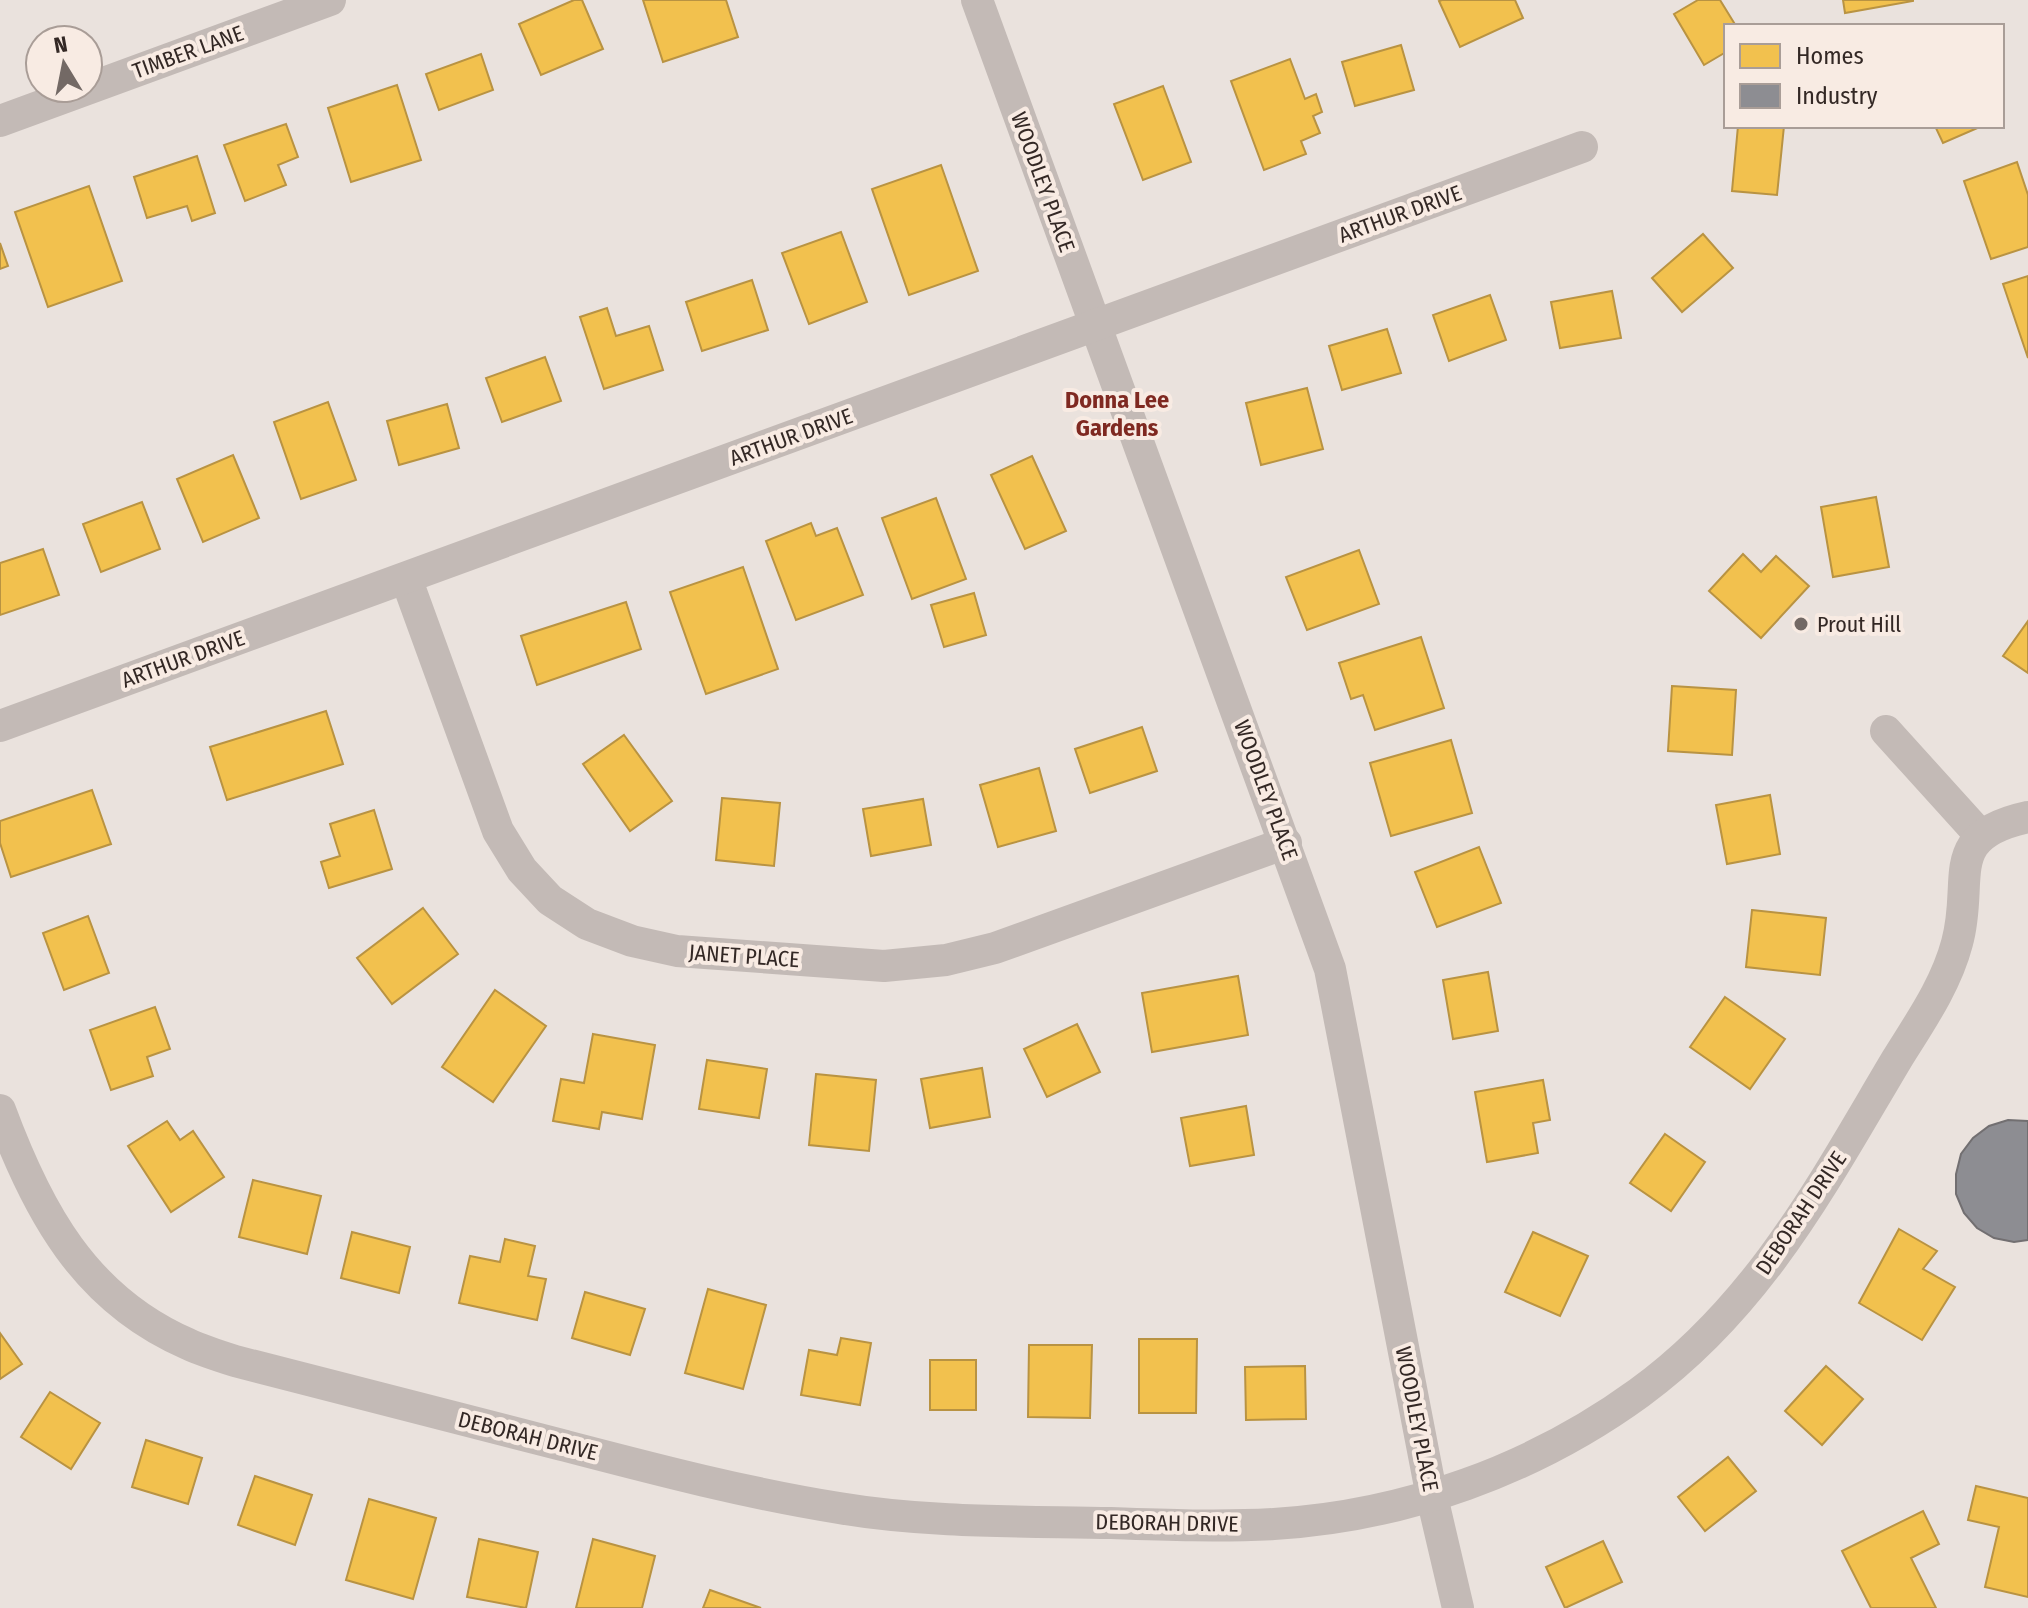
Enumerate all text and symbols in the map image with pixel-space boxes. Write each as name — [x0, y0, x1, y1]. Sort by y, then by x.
street label: TIMBER LANE — [129, 19, 247, 85]
north arrow — [24, 24, 104, 104]
legend — [1724, 24, 2004, 128]
text: N — [52, 30, 69, 59]
text: Homes — [1796, 42, 1864, 70]
text: Industry — [1796, 82, 1878, 110]
street label: WOODLEY PLACE — [1005, 108, 1081, 256]
street label: ARTHUR DRIVE — [1335, 179, 1465, 249]
district label: Donna Lee Gardens — [1065, 386, 1169, 442]
street label: ARTHUR DRIVE — [726, 402, 856, 472]
place label: Prout Hill — [1817, 611, 1901, 638]
marker: Prout Hill — [1792, 615, 1810, 633]
street label: ARTHUR DRIVE — [118, 624, 248, 694]
street label: WOODLEY PLACE — [1228, 716, 1304, 864]
street label: JANET PLACE — [688, 939, 800, 973]
street label: DEBORAH DRIVE — [1750, 1146, 1852, 1280]
street label: WOODLEY PLACE — [1390, 1344, 1444, 1494]
street label: DEBORAH DRIVE — [455, 1406, 601, 1466]
street label: DEBORAH DRIVE — [1095, 1508, 1239, 1538]

